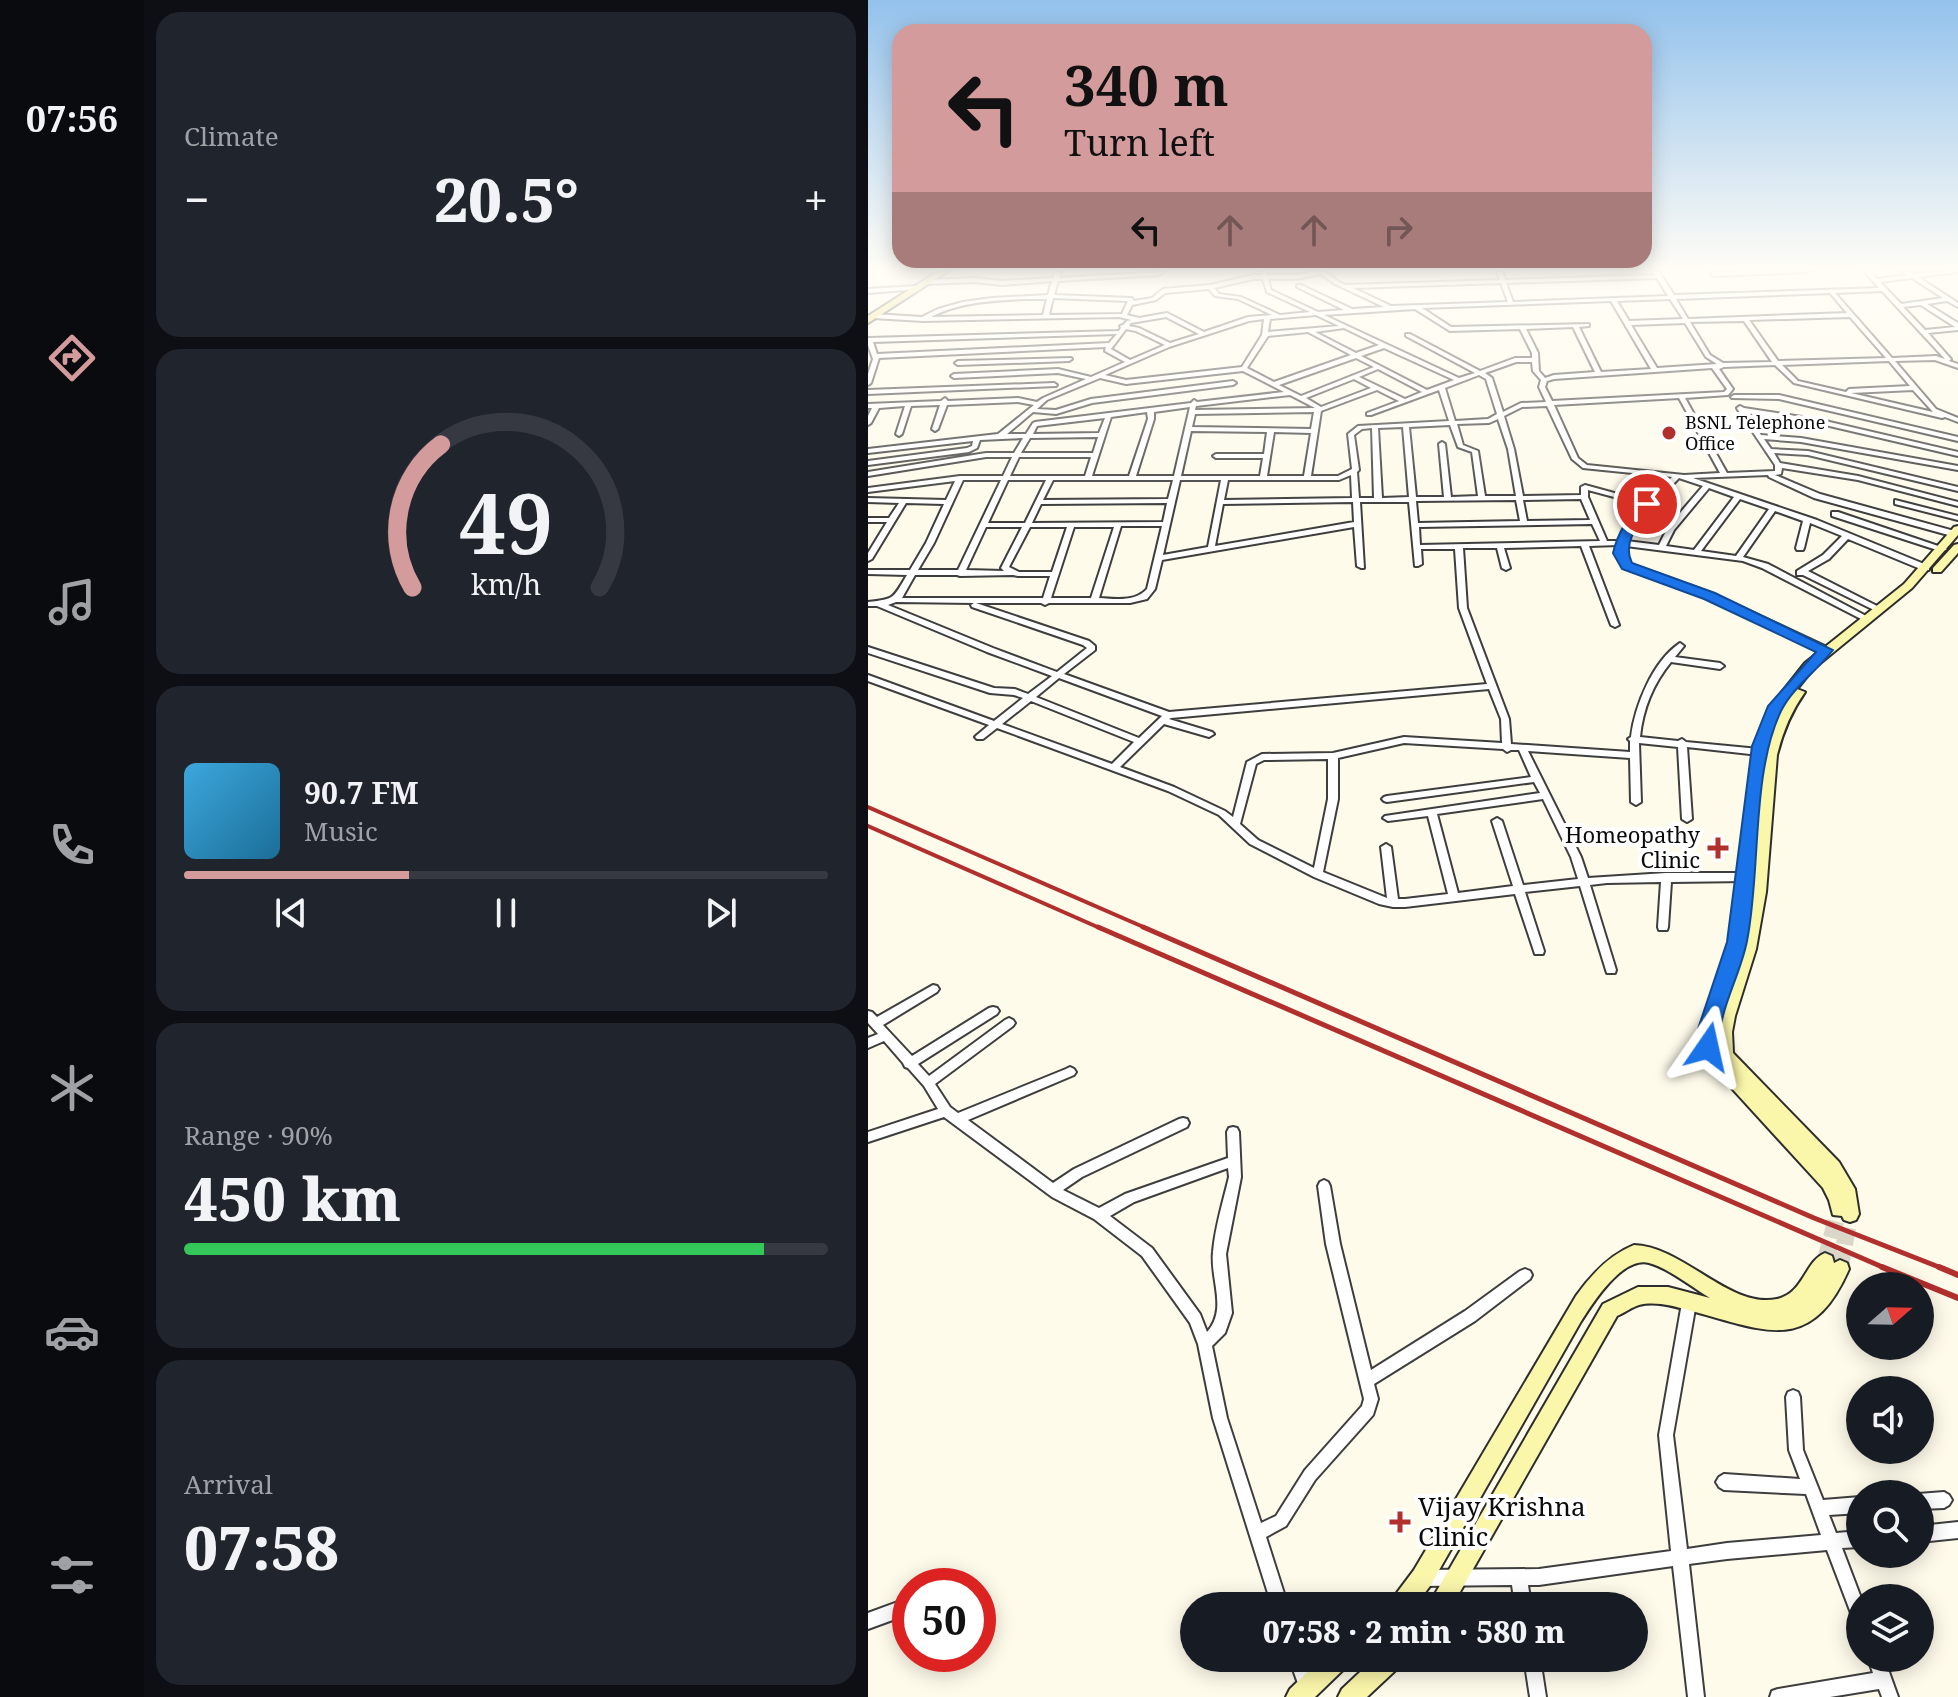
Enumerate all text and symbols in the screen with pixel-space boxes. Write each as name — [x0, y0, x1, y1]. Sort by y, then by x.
text: 340 m — [1064, 46, 1229, 122]
icon: left — [932, 56, 1036, 160]
text: 07:56 — [26, 94, 118, 143]
text: Climate — [184, 118, 279, 154]
text: Turn left — [1064, 118, 1215, 167]
text: 20.5° — [434, 158, 579, 240]
text: − — [184, 169, 209, 229]
text: + — [803, 169, 828, 229]
icon: left — [1124, 208, 1168, 252]
icon: ahead — [1208, 208, 1252, 252]
icon: ahead — [1292, 208, 1336, 252]
icon: right — [1376, 208, 1420, 252]
icon: directions — [44, 330, 100, 386]
place label: BSNL Telephone Office — [1685, 410, 1825, 455]
marker: BSNL Telephone Office — [1660, 424, 1678, 442]
text: 49 — [459, 464, 553, 577]
pin — [1613, 470, 1681, 538]
icon: arrive — [1625, 482, 1669, 526]
text: km/h — [471, 564, 541, 603]
icon: music — [44, 574, 100, 630]
text: 90.7 FM — [304, 772, 419, 813]
text: Music — [304, 813, 378, 849]
icon: phone — [44, 817, 100, 873]
place label: Homeopathy Clinic — [1565, 819, 1701, 874]
marker: Homeopathy Clinic — [1707, 837, 1729, 859]
icon: previous — [269, 891, 313, 935]
icon: pause — [484, 891, 528, 935]
icon: next — [699, 891, 743, 935]
position arrow — [1666, 1005, 1750, 1089]
icon: climate — [44, 1060, 100, 1116]
text: Range · 90% — [184, 1117, 333, 1153]
text: 450 km — [184, 1157, 401, 1239]
north arrow — [1846, 1272, 1934, 1360]
map controls — [1846, 1272, 1934, 1672]
icon: car — [44, 1304, 100, 1360]
button: sound — [1846, 1376, 1934, 1464]
text: Arrival — [184, 1466, 273, 1502]
button: search — [1846, 1480, 1934, 1568]
place label: Vijay Krishna Clinic — [1418, 1488, 1586, 1554]
text: 07:58 — [184, 1506, 339, 1588]
marker: Vijay Krishna Clinic — [1389, 1511, 1411, 1533]
icon: filters — [44, 1547, 100, 1603]
speed limit sign: 50 — [892, 1568, 996, 1672]
button: layers — [1846, 1584, 1934, 1672]
text: 07:58 · 2 min · 580 m — [1263, 1611, 1565, 1652]

